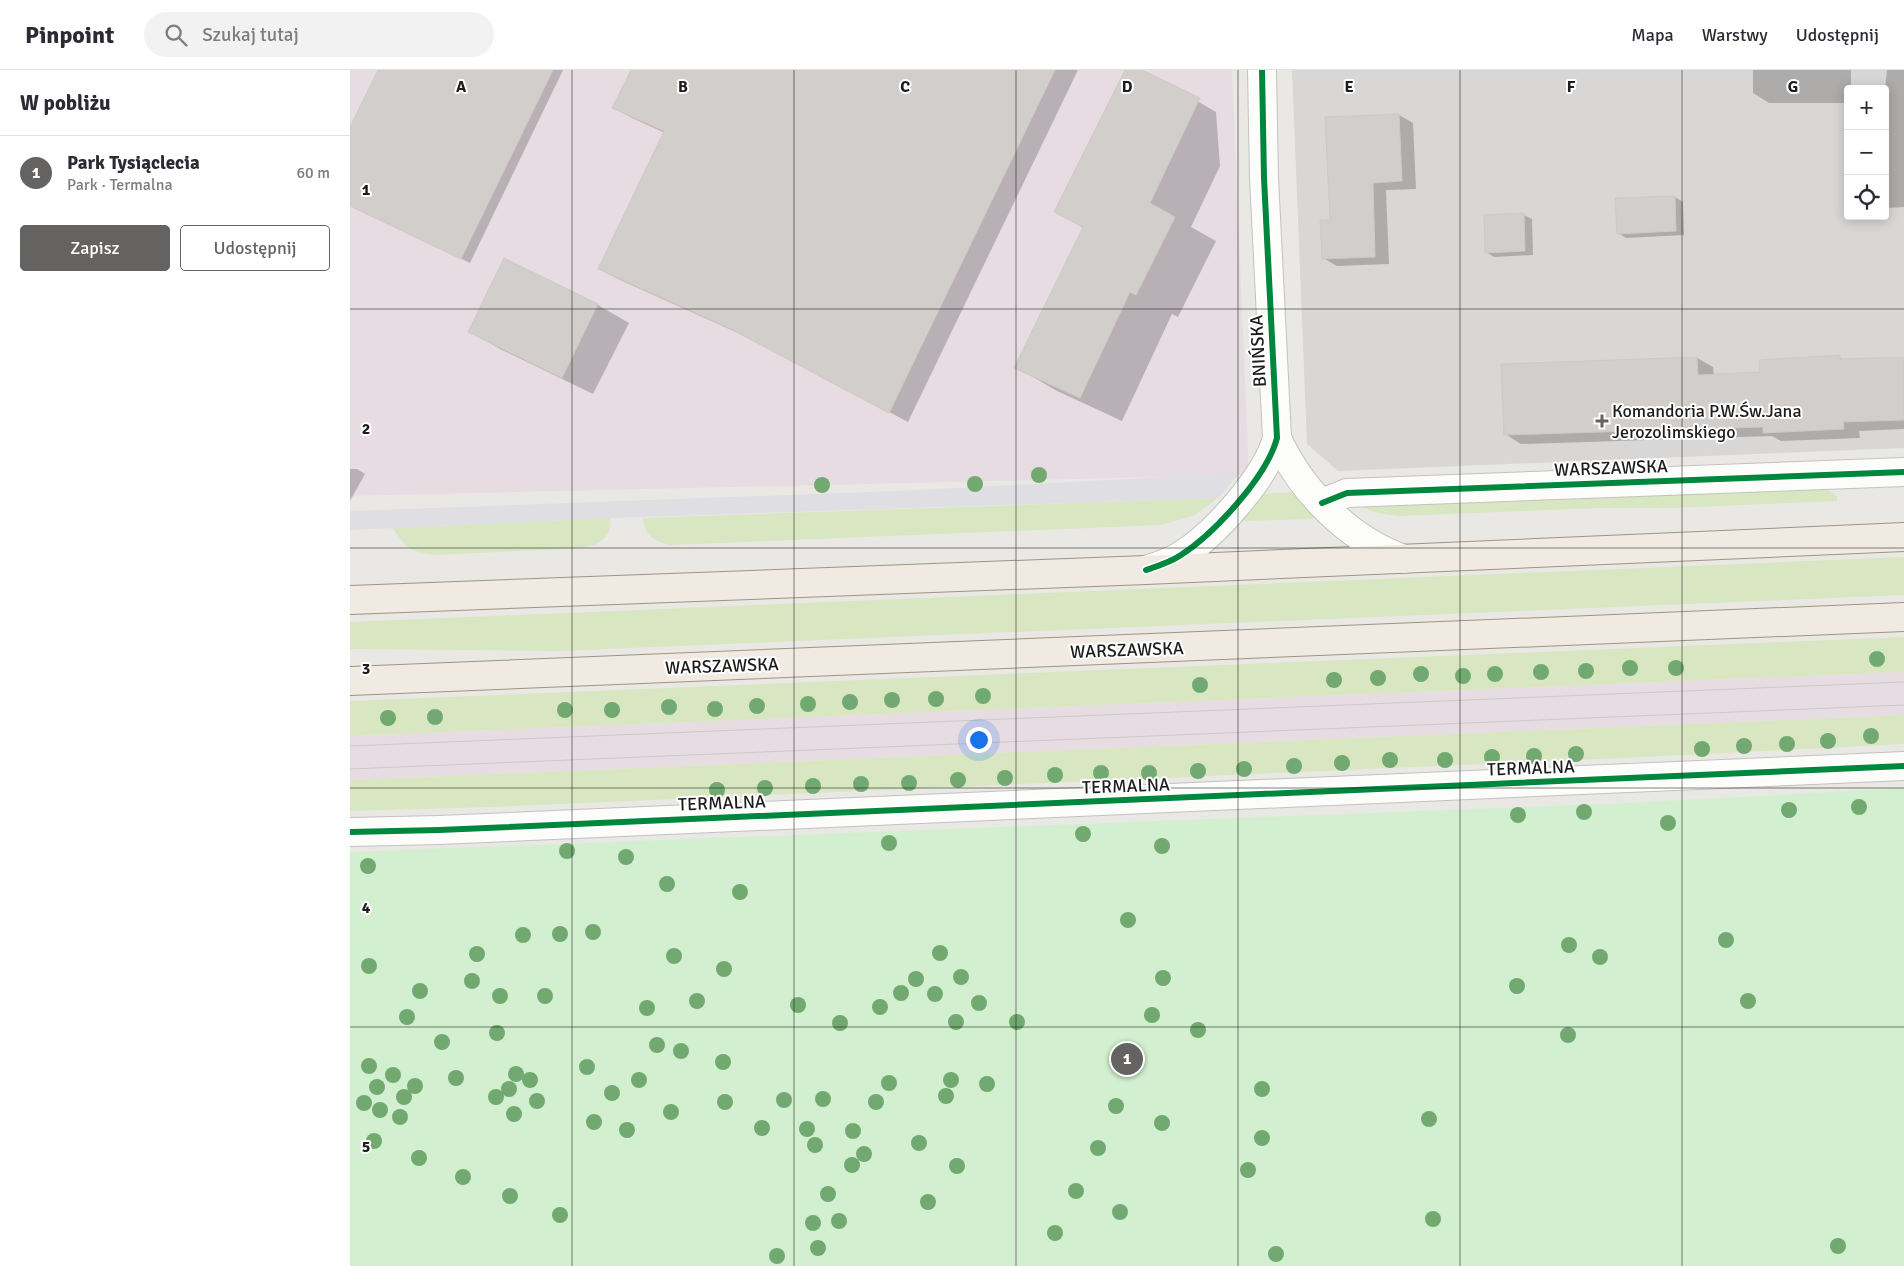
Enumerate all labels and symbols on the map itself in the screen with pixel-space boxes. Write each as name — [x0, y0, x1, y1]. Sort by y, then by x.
text: A — [456, 77, 467, 97]
text: B — [678, 77, 688, 97]
text: C — [900, 77, 910, 97]
text: D — [1122, 77, 1133, 97]
text: E — [1344, 77, 1354, 97]
text: F — [1567, 77, 1576, 97]
text: G — [1788, 77, 1798, 97]
text: 1 — [362, 180, 371, 200]
street label: BNIŃSKA — [1245, 314, 1271, 388]
place label: Komandoria P.W.Św.Jana Jerozolimskiego — [1612, 400, 1802, 443]
marker: Komandoria P.W.Św.Jana Jerozolimskiego — [1596, 415, 1608, 427]
text: 2 — [362, 419, 370, 439]
street label: WARSZAWSKA — [1554, 455, 1668, 481]
street label: WARSZAWSKA — [1070, 637, 1184, 663]
street label: WARSZAWSKA — [665, 653, 779, 679]
text: 3 — [362, 659, 370, 679]
your location — [966, 727, 992, 753]
street label: TERMALNA — [1487, 755, 1575, 781]
street label: TERMALNA — [1082, 773, 1170, 799]
street label: TERMALNA — [678, 790, 766, 816]
text: 4 — [362, 898, 371, 918]
pin: 1 — [1111, 1040, 1143, 1078]
text: 5 — [362, 1137, 370, 1157]

